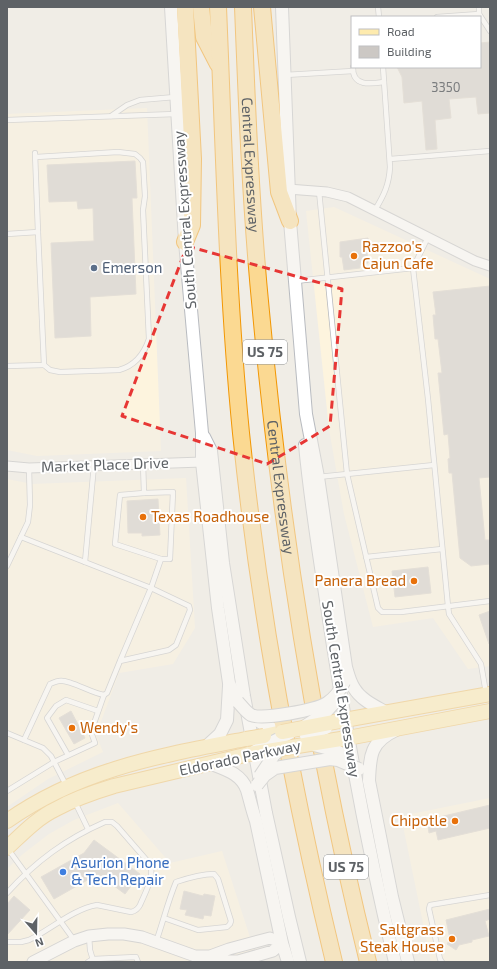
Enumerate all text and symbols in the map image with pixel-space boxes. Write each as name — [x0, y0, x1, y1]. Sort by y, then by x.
legend — [351, 16, 481, 68]
text: Road — [387, 24, 415, 38]
text: Building — [387, 44, 432, 58]
house number: 3350 — [431, 79, 461, 95]
street label: Central Expressway — [239, 97, 264, 233]
street label: South Central Expressway — [169, 130, 199, 310]
place label: Razzoo's Cajun Cafe — [362, 237, 434, 273]
marker: Razzoo's Cajun Cafe — [349, 251, 359, 261]
place label: Emerson — [102, 258, 162, 276]
marker: Emerson — [89, 263, 99, 273]
road number: US 75 — [243, 340, 287, 364]
street label: Central Expressway — [264, 419, 299, 556]
street label: Market Place Drive — [41, 453, 169, 475]
place label: Texas Roadhouse — [151, 507, 269, 525]
marker: Texas Roadhouse — [138, 512, 148, 522]
place label: Panera Bread — [315, 571, 406, 589]
marker: Panera Bread — [409, 576, 419, 586]
street label: South Central Expressway — [319, 599, 365, 779]
place label: Wendy's — [80, 718, 138, 736]
marker: Wendy's — [67, 723, 77, 733]
street label: Eldorado Parkway — [177, 735, 302, 779]
place label: Chipotle — [391, 811, 447, 829]
marker: Chipotle — [450, 816, 460, 826]
place label: Asurion Phone & Tech Repair — [71, 853, 170, 888]
road number: US 75 — [324, 855, 368, 879]
marker: Asurion Phone & Tech Repair — [58, 867, 68, 877]
north arrow — [16, 913, 56, 953]
place label: Saltgrass Steak House — [360, 920, 444, 955]
marker: Saltgrass Steak House — [447, 934, 457, 944]
text: N — [34, 935, 46, 950]

